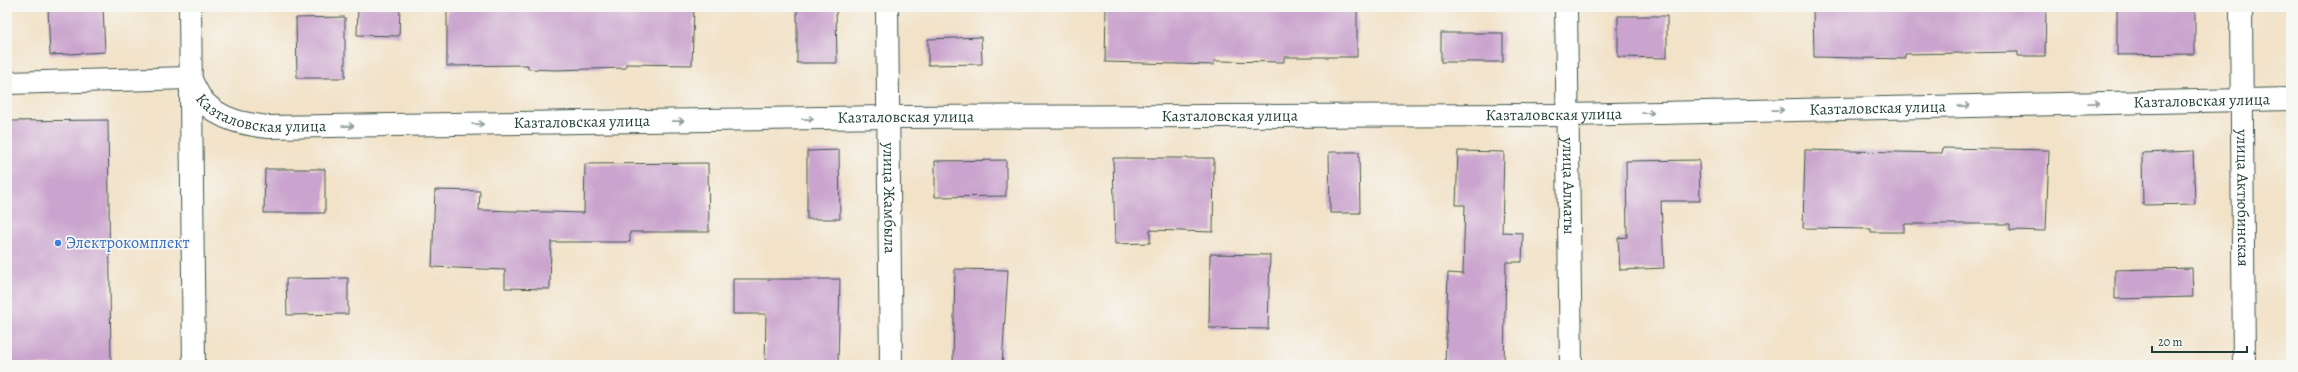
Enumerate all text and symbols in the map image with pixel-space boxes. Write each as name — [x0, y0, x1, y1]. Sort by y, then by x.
street label: Казталовская улица — [2133, 88, 2271, 113]
street label: Казталовская улица — [190, 89, 327, 138]
street label: Казталовская улица — [1809, 96, 1947, 121]
one-way arrow — [2087, 99, 2100, 107]
one-way arrow — [1957, 102, 1970, 110]
street label: Казталовская улица — [1486, 103, 1623, 126]
street label: Казталовская улица — [1162, 105, 1299, 127]
street label: Казталовская улица — [837, 106, 975, 129]
one-way arrow — [1771, 106, 1784, 114]
one-way arrow — [1641, 109, 1654, 117]
street label: Казталовская улица — [513, 110, 651, 134]
one-way arrow — [801, 115, 814, 123]
one-way arrow — [671, 117, 684, 124]
one-way arrow — [471, 120, 484, 127]
one-way arrow — [341, 122, 354, 129]
street label: улица Актюбинская — [2231, 128, 2254, 267]
street label: улица Алматы — [1557, 136, 1580, 235]
street label: улица Жамбыла — [878, 141, 901, 254]
place label: Электрокомплект — [66, 232, 190, 254]
marker: Электрокомплект — [53, 238, 63, 248]
scale bar — [2152, 328, 2247, 354]
text: 20 m — [2158, 334, 2182, 350]

